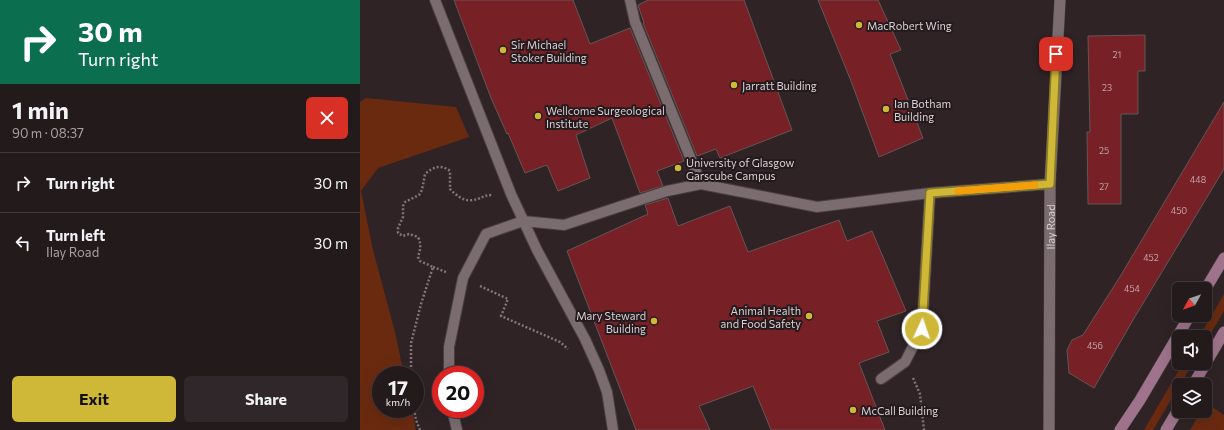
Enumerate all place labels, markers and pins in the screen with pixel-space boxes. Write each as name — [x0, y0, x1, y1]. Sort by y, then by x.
place label: MacRobert Wing — [867, 19, 952, 32]
marker: MacRobert Wing — [854, 20, 864, 30]
pin — [1039, 37, 1073, 71]
place label: Sir Michael Stoker Building — [511, 38, 587, 64]
marker: Sir Michael Stoker Building — [498, 45, 508, 55]
place label: Jarratt Building — [742, 79, 817, 93]
marker: Jarratt Building — [729, 80, 739, 90]
place label: Ian Botham Building — [894, 97, 951, 123]
place label: Wellcome Surgeological Institute — [546, 104, 665, 130]
marker: Ian Botham Building — [881, 104, 891, 114]
marker: Wellcome Surgeological Institute — [533, 111, 543, 121]
place label: University of Glasgow Garscube Campus — [686, 156, 795, 182]
marker: University of Glasgow Garscube Campus — [673, 163, 683, 173]
place label: Animal Health and Food Safety — [721, 304, 801, 330]
place label: Mary Steward Building — [576, 309, 646, 335]
marker: Animal Health and Food Safety — [804, 311, 814, 321]
marker: Mary Steward Building — [649, 316, 659, 326]
place label: McCall Building — [861, 404, 938, 417]
marker: McCall Building — [848, 405, 858, 415]

